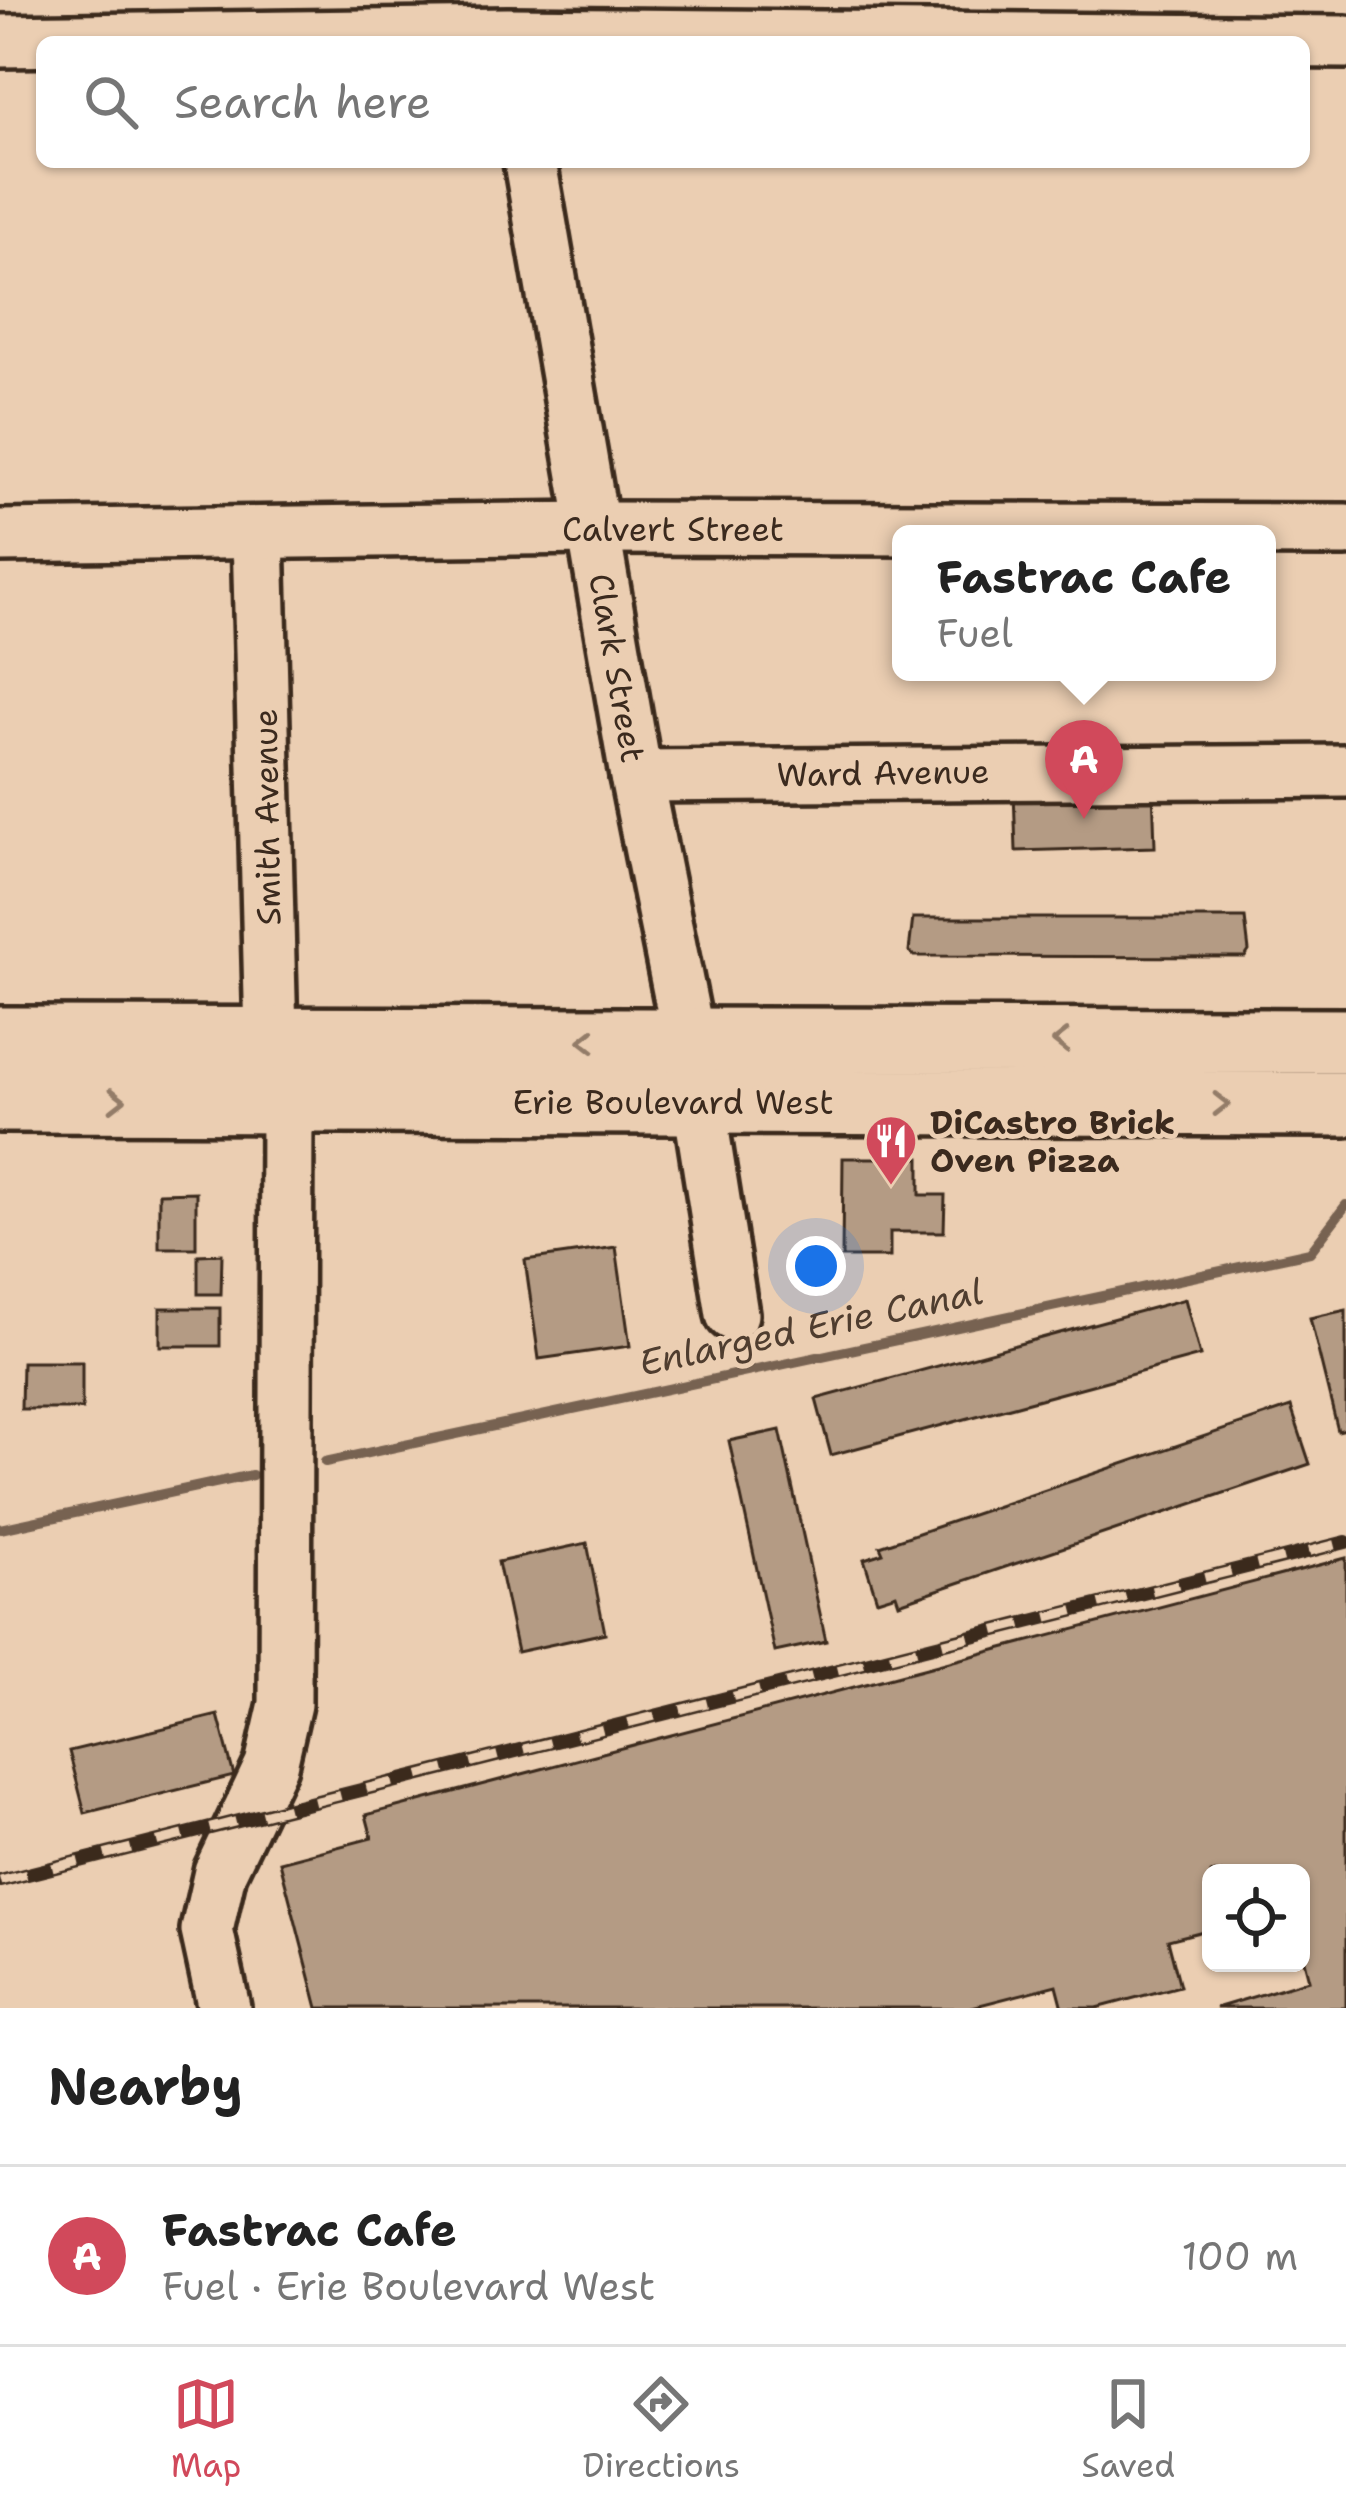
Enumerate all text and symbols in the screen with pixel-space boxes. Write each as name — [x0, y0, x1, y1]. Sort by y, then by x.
search box — [36, 36, 1310, 168]
icon: search — [78, 69, 144, 135]
text: Search here — [174, 72, 431, 132]
street label: Calvert Street — [562, 507, 784, 552]
popup — [892, 525, 1276, 681]
text: Fastrac Cafe — [937, 547, 1231, 607]
street label: Clark Street — [578, 570, 656, 766]
text: Fuel — [937, 607, 1013, 659]
street label: Smith Avenue — [243, 708, 291, 926]
pin: A — [1045, 720, 1123, 819]
street label: Ward Avenue — [776, 749, 990, 797]
one-way arrow — [577, 1028, 595, 1054]
one-way arrow — [1051, 1028, 1069, 1054]
street label: Erie Boulevard West — [512, 1080, 834, 1125]
one-way arrow — [109, 1087, 127, 1113]
one-way arrow — [1213, 1091, 1231, 1117]
place label: DiCastro Brick Oven Pizza — [930, 1100, 1175, 1183]
restaurant icon: DiCastro Brick Oven Pizza — [863, 1113, 919, 1187]
your location — [786, 1236, 846, 1296]
water label: Enlarged Erie Canal — [634, 1267, 988, 1387]
map controls — [1202, 1864, 1310, 1972]
button: locate — [1202, 1864, 1310, 1972]
text: Nearby — [48, 2052, 243, 2120]
text: Fastrac Cafe — [162, 2200, 457, 2260]
text: A — [72, 2230, 102, 2282]
text: 100 m — [1182, 2230, 1298, 2282]
text: Fuel · Erie Boulevard West — [162, 2260, 655, 2312]
tab: Map — [171, 2371, 241, 2488]
tab: Directions — [583, 2371, 740, 2488]
tab: Saved — [1082, 2371, 1175, 2488]

